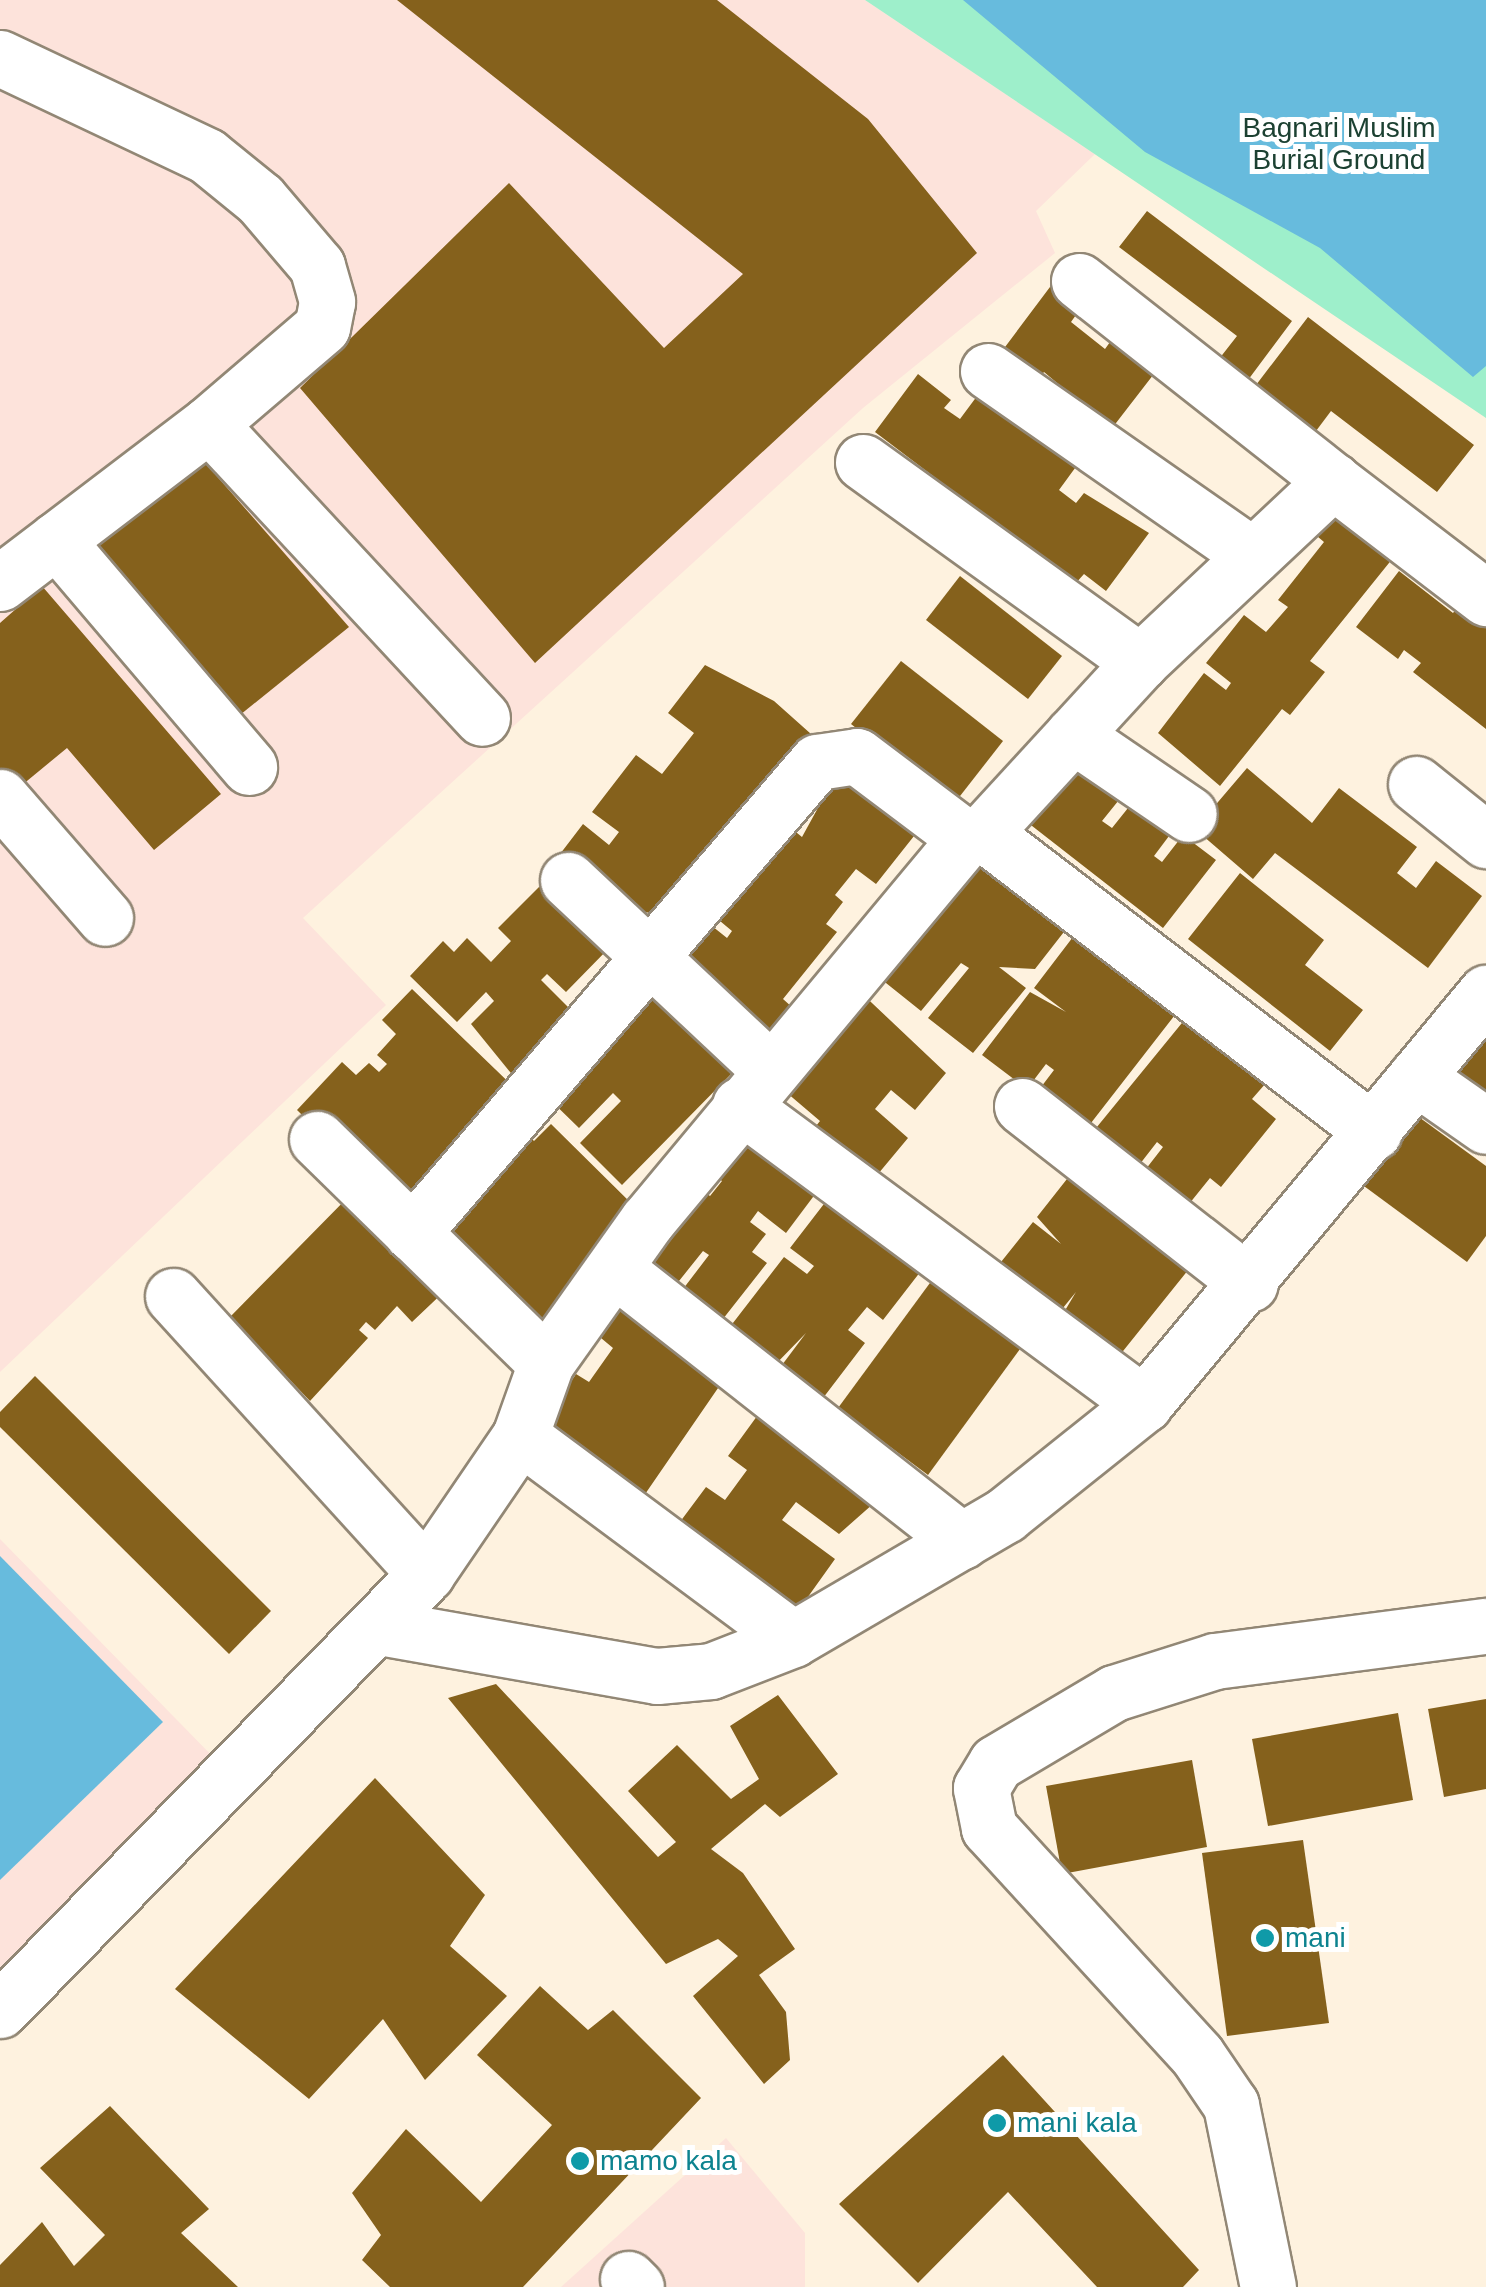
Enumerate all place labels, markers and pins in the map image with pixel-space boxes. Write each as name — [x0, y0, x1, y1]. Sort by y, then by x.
place label: mani — [1285, 1921, 1346, 1955]
marker: mani — [1254, 1927, 1276, 1949]
place label: mani kala — [1017, 2106, 1137, 2140]
marker: mani kala — [986, 2112, 1008, 2134]
place label: mamo kala — [600, 2144, 737, 2178]
marker: mamo kala — [569, 2150, 591, 2172]

